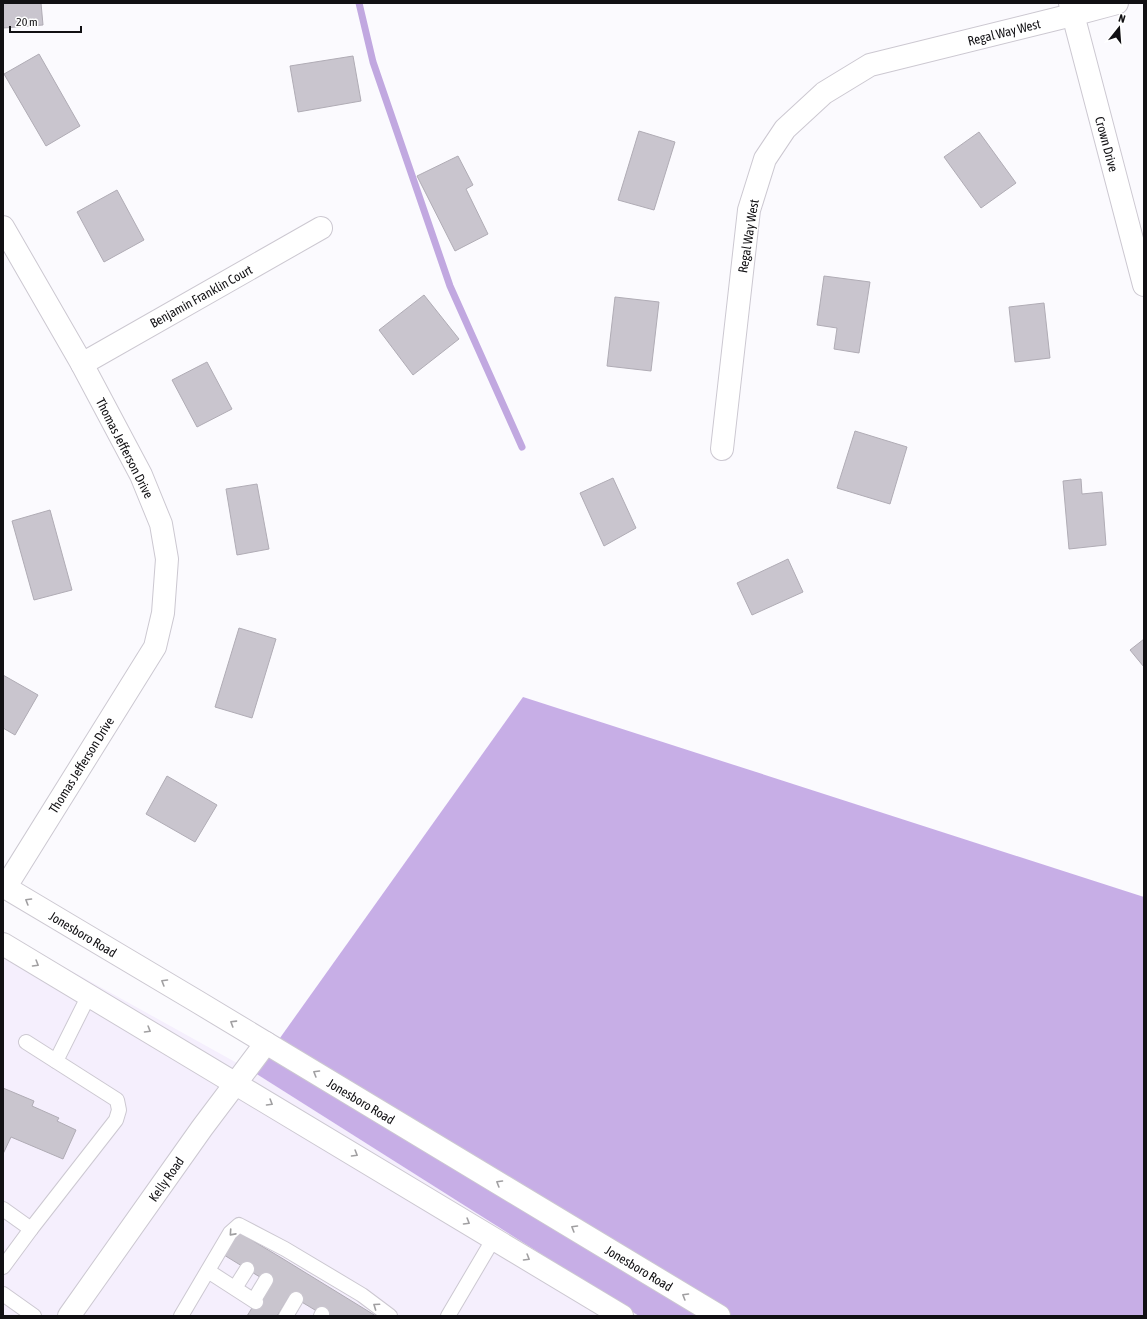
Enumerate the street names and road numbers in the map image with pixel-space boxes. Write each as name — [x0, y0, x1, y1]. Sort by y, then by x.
street label: Regal Way West — [966, 16, 1042, 49]
street label: Crown Drive — [1092, 115, 1121, 174]
street label: Regal Way West — [735, 198, 762, 274]
street label: Benjamin Franklin Court — [147, 262, 255, 331]
street label: Thomas Jefferson Drive — [93, 396, 156, 501]
street label: Thomas Jefferson Drive — [46, 714, 117, 816]
street label: Jonesboro Road — [46, 908, 119, 960]
street label: Jonesboro Road — [324, 1075, 397, 1127]
street label: Kelly Road — [146, 1154, 187, 1204]
street label: Jonesboro Road — [602, 1242, 675, 1294]

